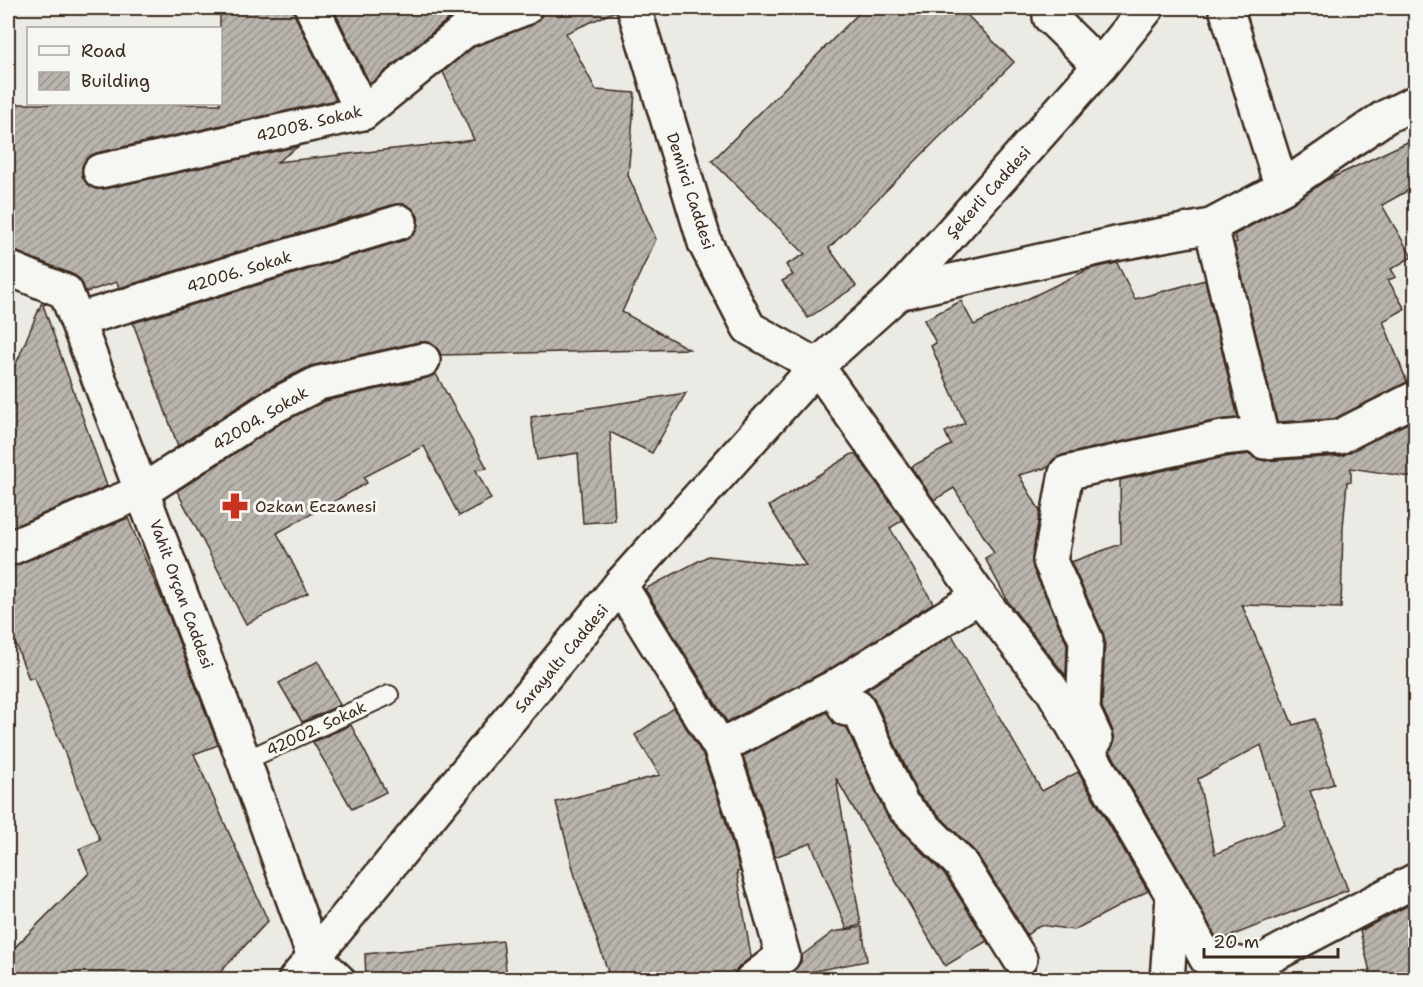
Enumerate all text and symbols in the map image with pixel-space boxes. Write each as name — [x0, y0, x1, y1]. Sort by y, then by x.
legend — [27, 27, 222, 105]
text: Road — [81, 39, 126, 63]
text: Building — [81, 69, 150, 93]
street label: 42008. Sokak — [254, 100, 364, 147]
street label: Demirci Caddesi — [662, 130, 719, 252]
street label: Şekerli Caddesi — [941, 142, 1035, 243]
street label: 42006. Sokak — [184, 246, 294, 297]
street label: 42004. Sokak — [208, 382, 312, 455]
pharmacy icon: Ozkan Eczanesi — [220, 491, 250, 521]
place label: Ozkan Eczanesi — [255, 496, 377, 517]
street label: Vahit Orçan Caddesi — [145, 517, 218, 672]
street label: Sarayaltı Caddesi — [510, 600, 613, 717]
street label: 42002. Sokak — [263, 696, 370, 761]
scale bar — [1204, 921, 1338, 959]
text: 20 m — [1213, 930, 1259, 954]

